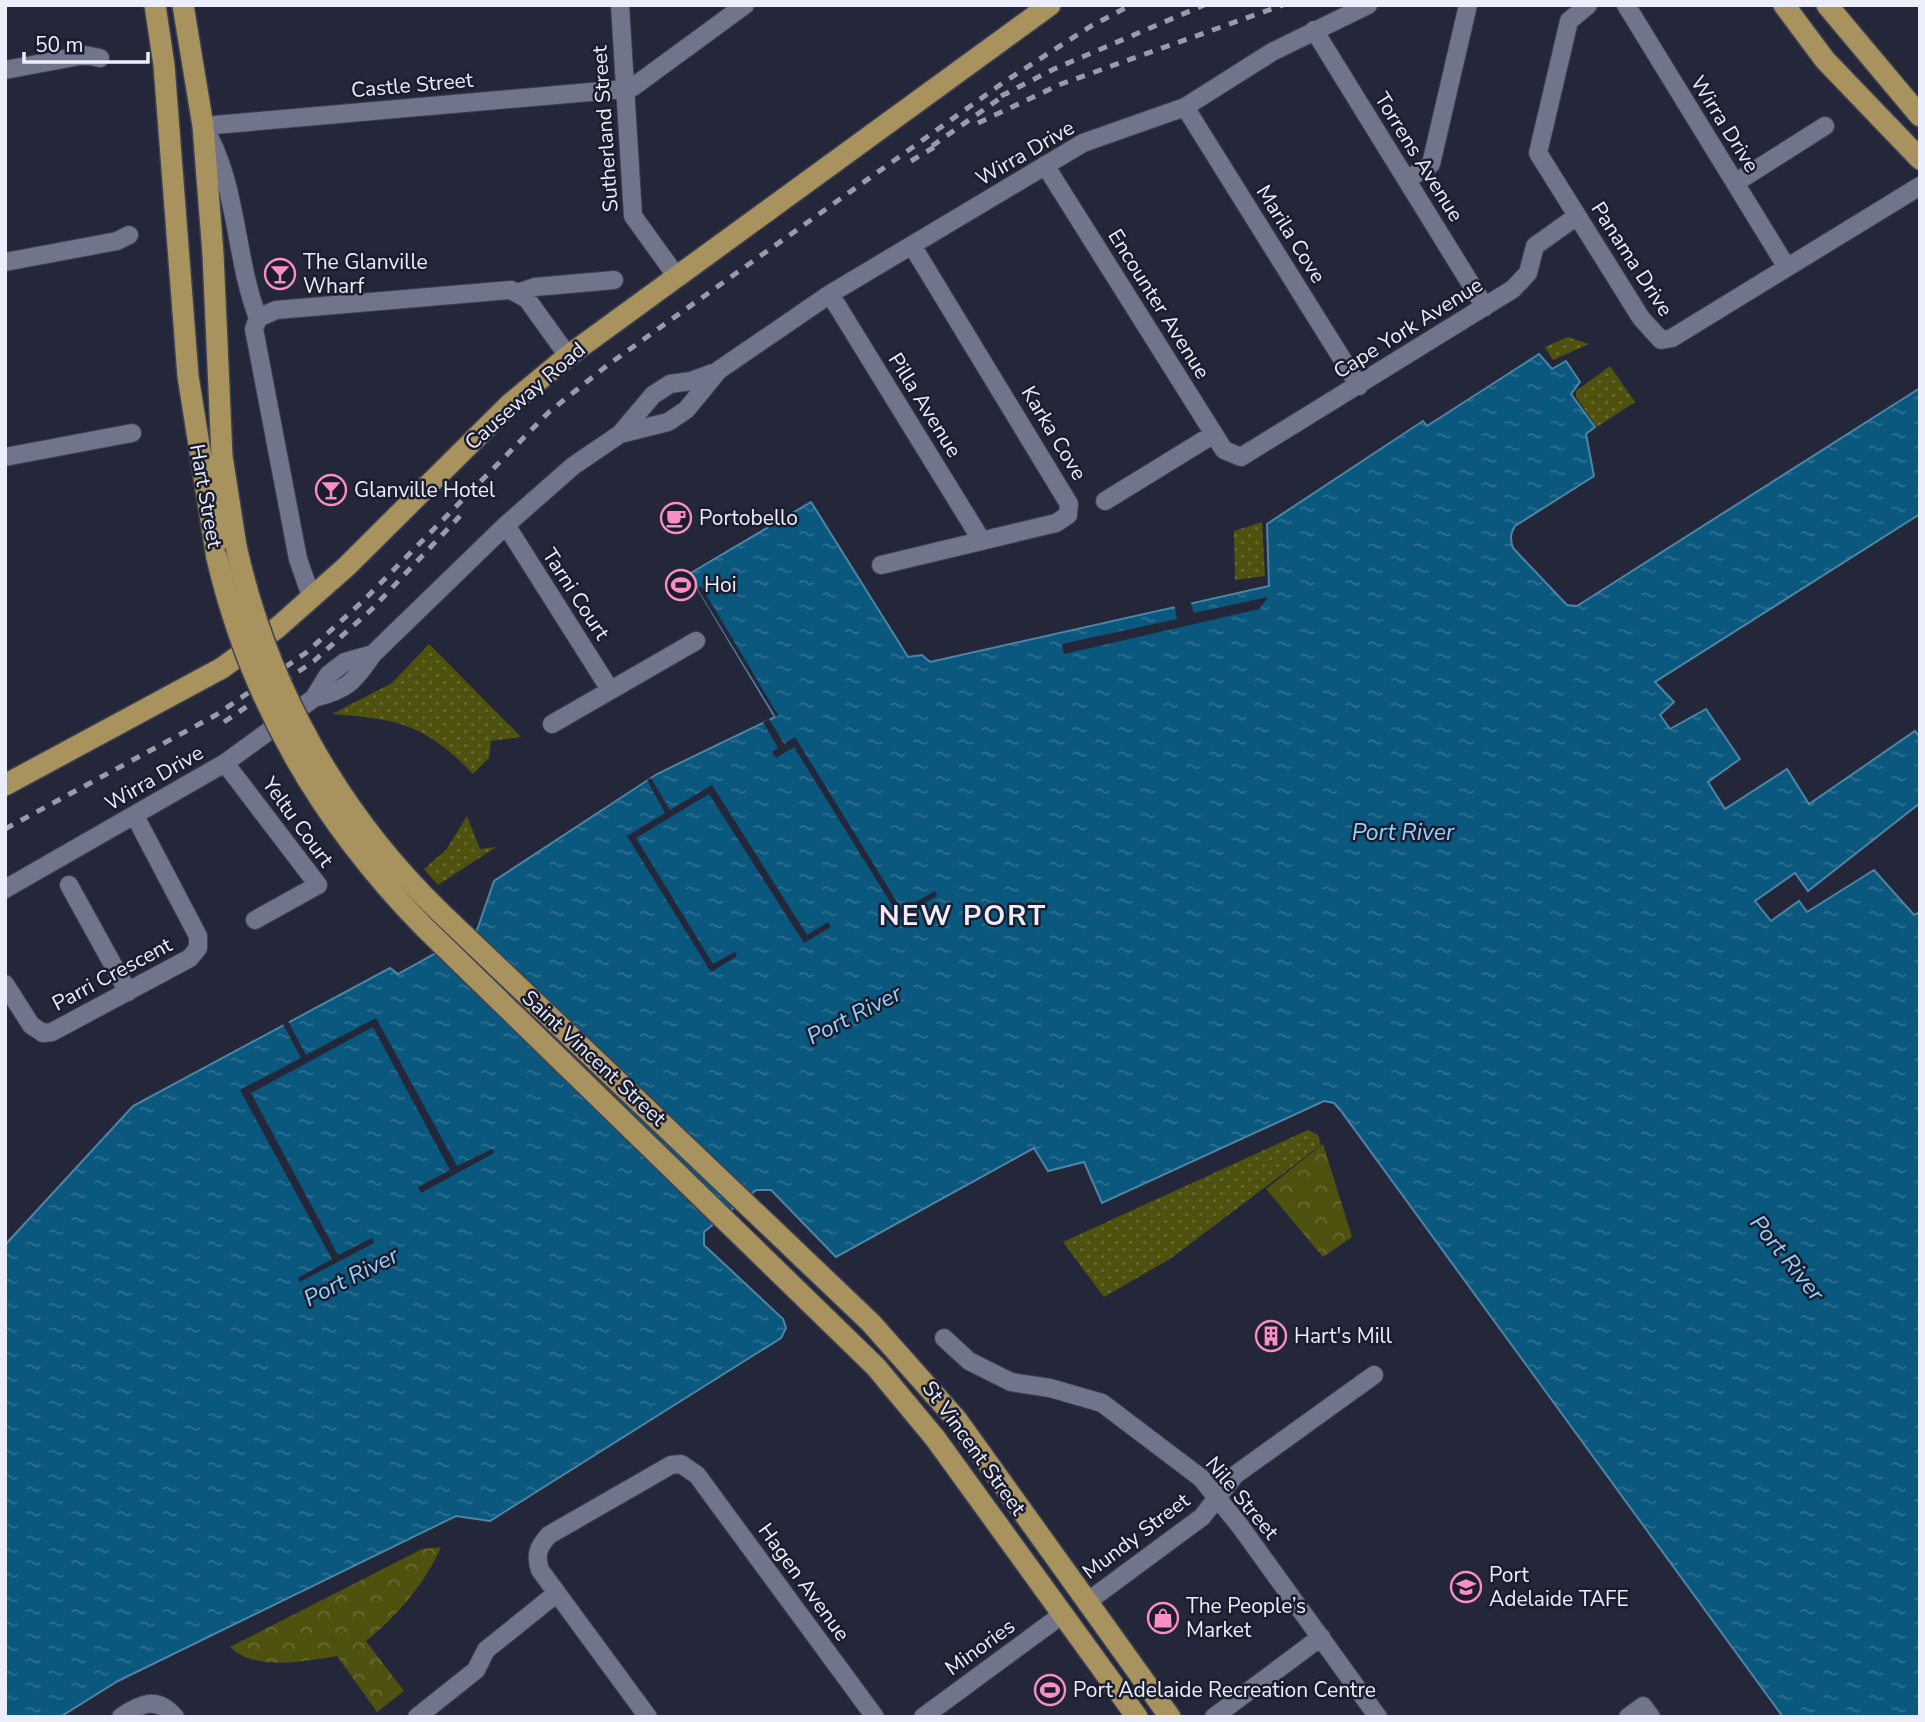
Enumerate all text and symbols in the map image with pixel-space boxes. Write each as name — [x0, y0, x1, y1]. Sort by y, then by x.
scale bar — [24, 21, 149, 65]
text: 50 m — [35, 31, 84, 59]
street label: Sutherland Street — [585, 44, 625, 213]
street label: Castle Street — [350, 66, 475, 104]
street label: Wirra Drive — [1684, 70, 1766, 178]
street label: Torrens Avenue — [1368, 87, 1470, 227]
street label: Wirra Drive — [971, 114, 1079, 192]
street label: Marila Cove — [1250, 180, 1332, 288]
street label: Panama Drive — [1585, 196, 1679, 322]
street label: Encounter Avenue — [1102, 224, 1216, 384]
place label: The Glanville Wharf — [303, 248, 428, 300]
bar icon: The Glanville Wharf — [263, 257, 297, 291]
street label: Cape York Avenue — [1328, 271, 1488, 385]
street label: Causeway Road — [459, 336, 591, 456]
street label: Pilla Avenue — [882, 347, 968, 463]
street label: Karka Cove — [1015, 381, 1093, 485]
street label: Hart Street — [183, 442, 229, 551]
bar icon: Glanville Hotel — [314, 473, 348, 507]
place label: Glanville Hotel — [354, 476, 496, 504]
cafe icon: Portobello — [659, 501, 693, 535]
place label: Portobello — [699, 504, 798, 532]
street label: Tarni Court — [536, 543, 616, 646]
sports icon: Hoi — [664, 568, 698, 602]
place label: Hoi — [704, 571, 737, 599]
street label: Wirra Drive — [100, 739, 208, 817]
street label: Yeltu Court — [255, 771, 341, 873]
water label: Port River — [1352, 817, 1455, 848]
district label: NEW PORT — [879, 897, 1047, 935]
street label: Parri Crescent — [47, 930, 177, 1017]
water label: Port River — [801, 978, 907, 1052]
street label: Saint Vincent Street — [516, 984, 673, 1133]
water label: Port River — [1743, 1208, 1832, 1308]
water label: Port River — [298, 1240, 404, 1314]
building icon: Hart's Mill — [1254, 1319, 1288, 1353]
place label: Hart's Mill — [1294, 1322, 1393, 1350]
street label: St Vincent Street — [916, 1375, 1033, 1521]
street label: Nile Street — [1199, 1451, 1285, 1546]
street label: Mundy Street — [1077, 1486, 1196, 1586]
street label: Hagen Avenue — [752, 1517, 856, 1647]
place label: Port Adelaide TAFE — [1489, 1561, 1629, 1613]
school or university icon: Port Adelaide TAFE — [1449, 1570, 1483, 1604]
place label: The People’s Market — [1186, 1592, 1306, 1644]
shop icon: The People’s Market — [1146, 1601, 1180, 1635]
street label: Minories — [939, 1612, 1021, 1682]
sports icon: Port Adelaide Recreation Centre — [1033, 1673, 1067, 1707]
place label: Port Adelaide Recreation Centre — [1073, 1676, 1376, 1704]

